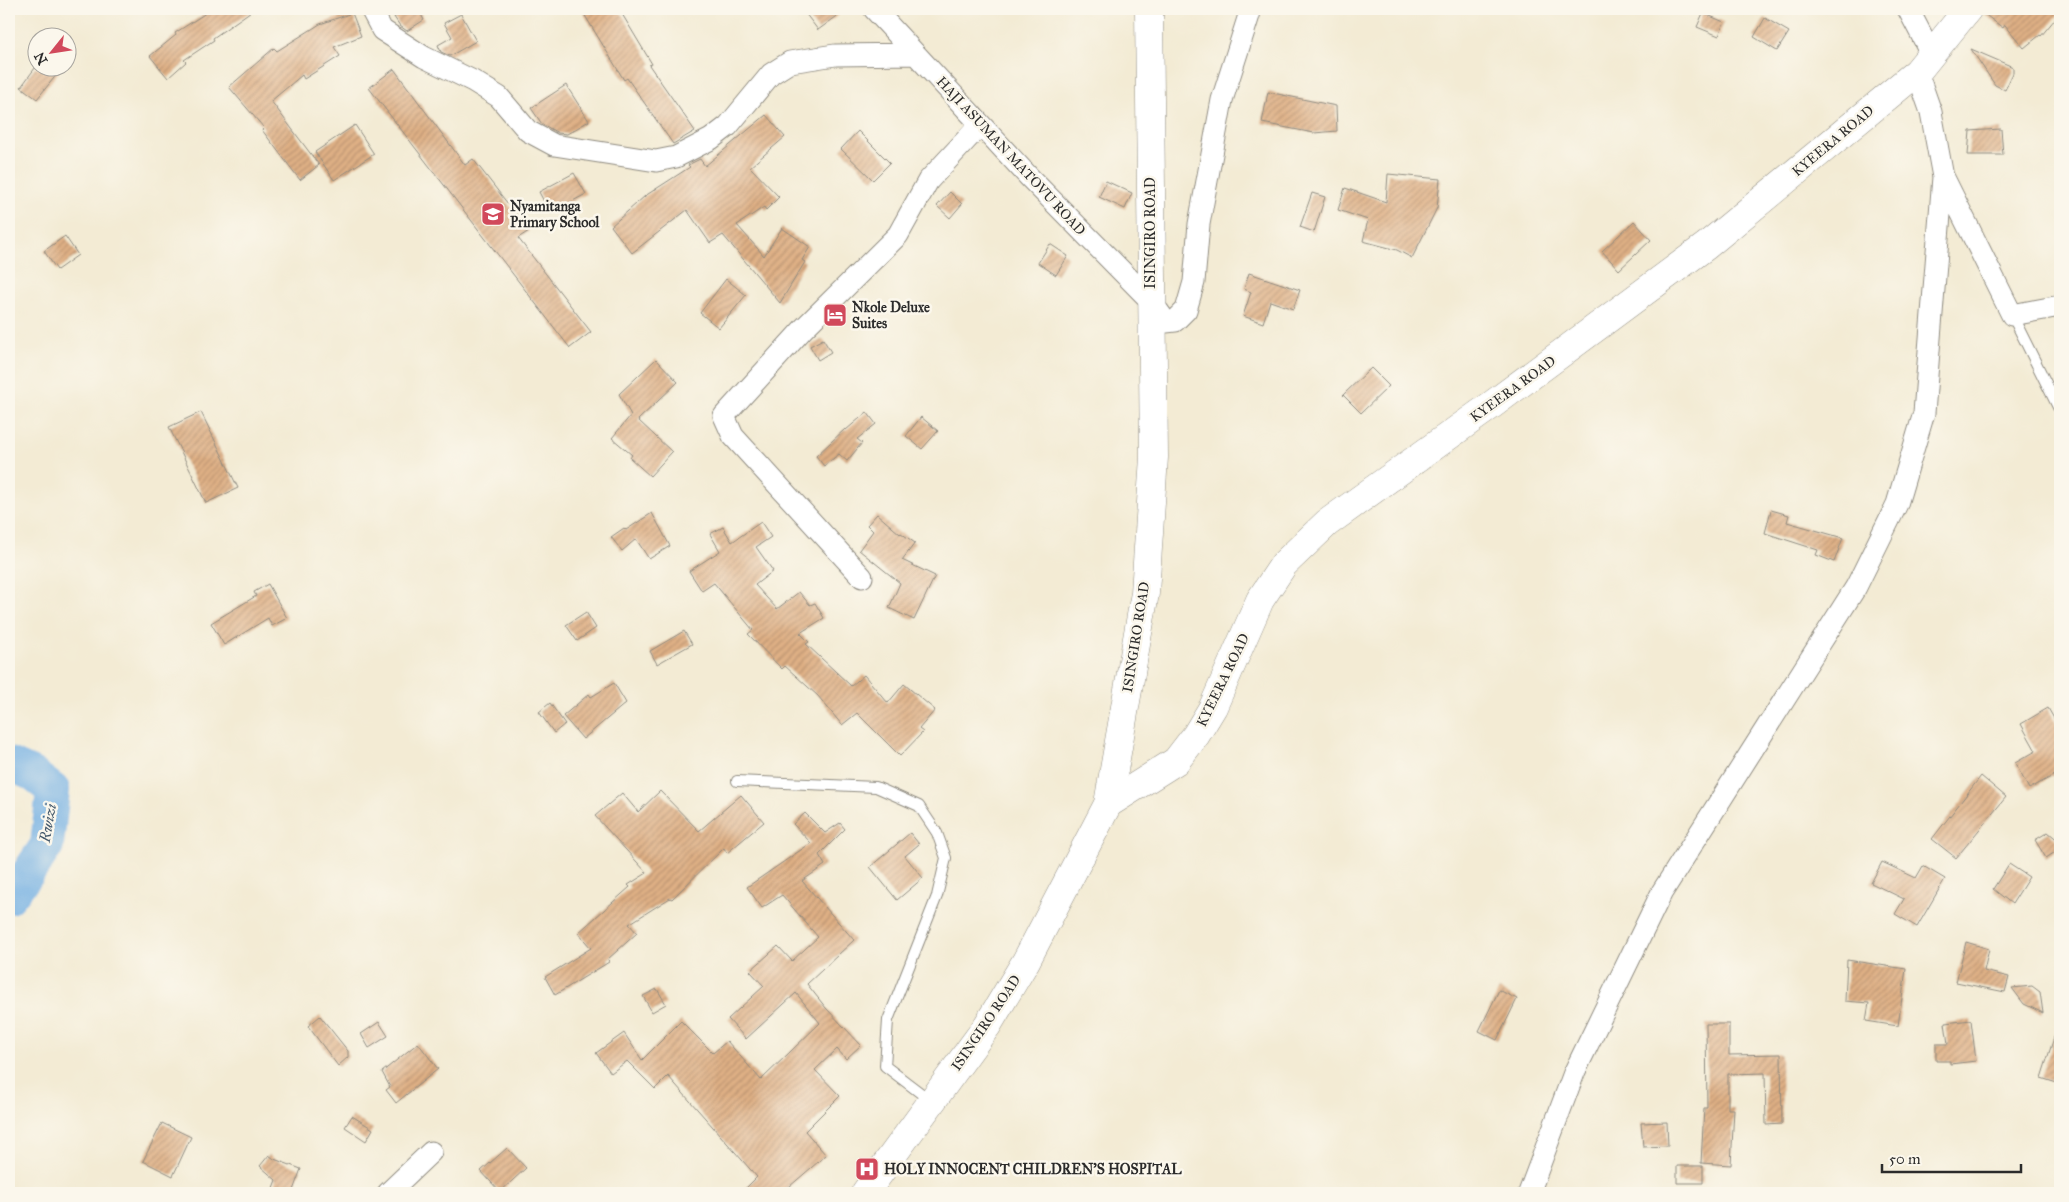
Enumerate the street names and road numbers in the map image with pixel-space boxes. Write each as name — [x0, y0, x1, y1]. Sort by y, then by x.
street label: HAJI ASUMAN MATOVU ROAD — [932, 73, 1089, 240]
street label: KYEERA ROAD — [1789, 102, 1877, 180]
street label: ISINGIRO ROAD — [1142, 177, 1159, 289]
street label: KYEERA ROAD — [1467, 352, 1559, 426]
street label: ISINGIRO ROAD — [1119, 580, 1153, 694]
street label: KYEERA ROAD — [1193, 631, 1253, 729]
street label: ISINGIRO ROAD — [948, 972, 1024, 1074]

